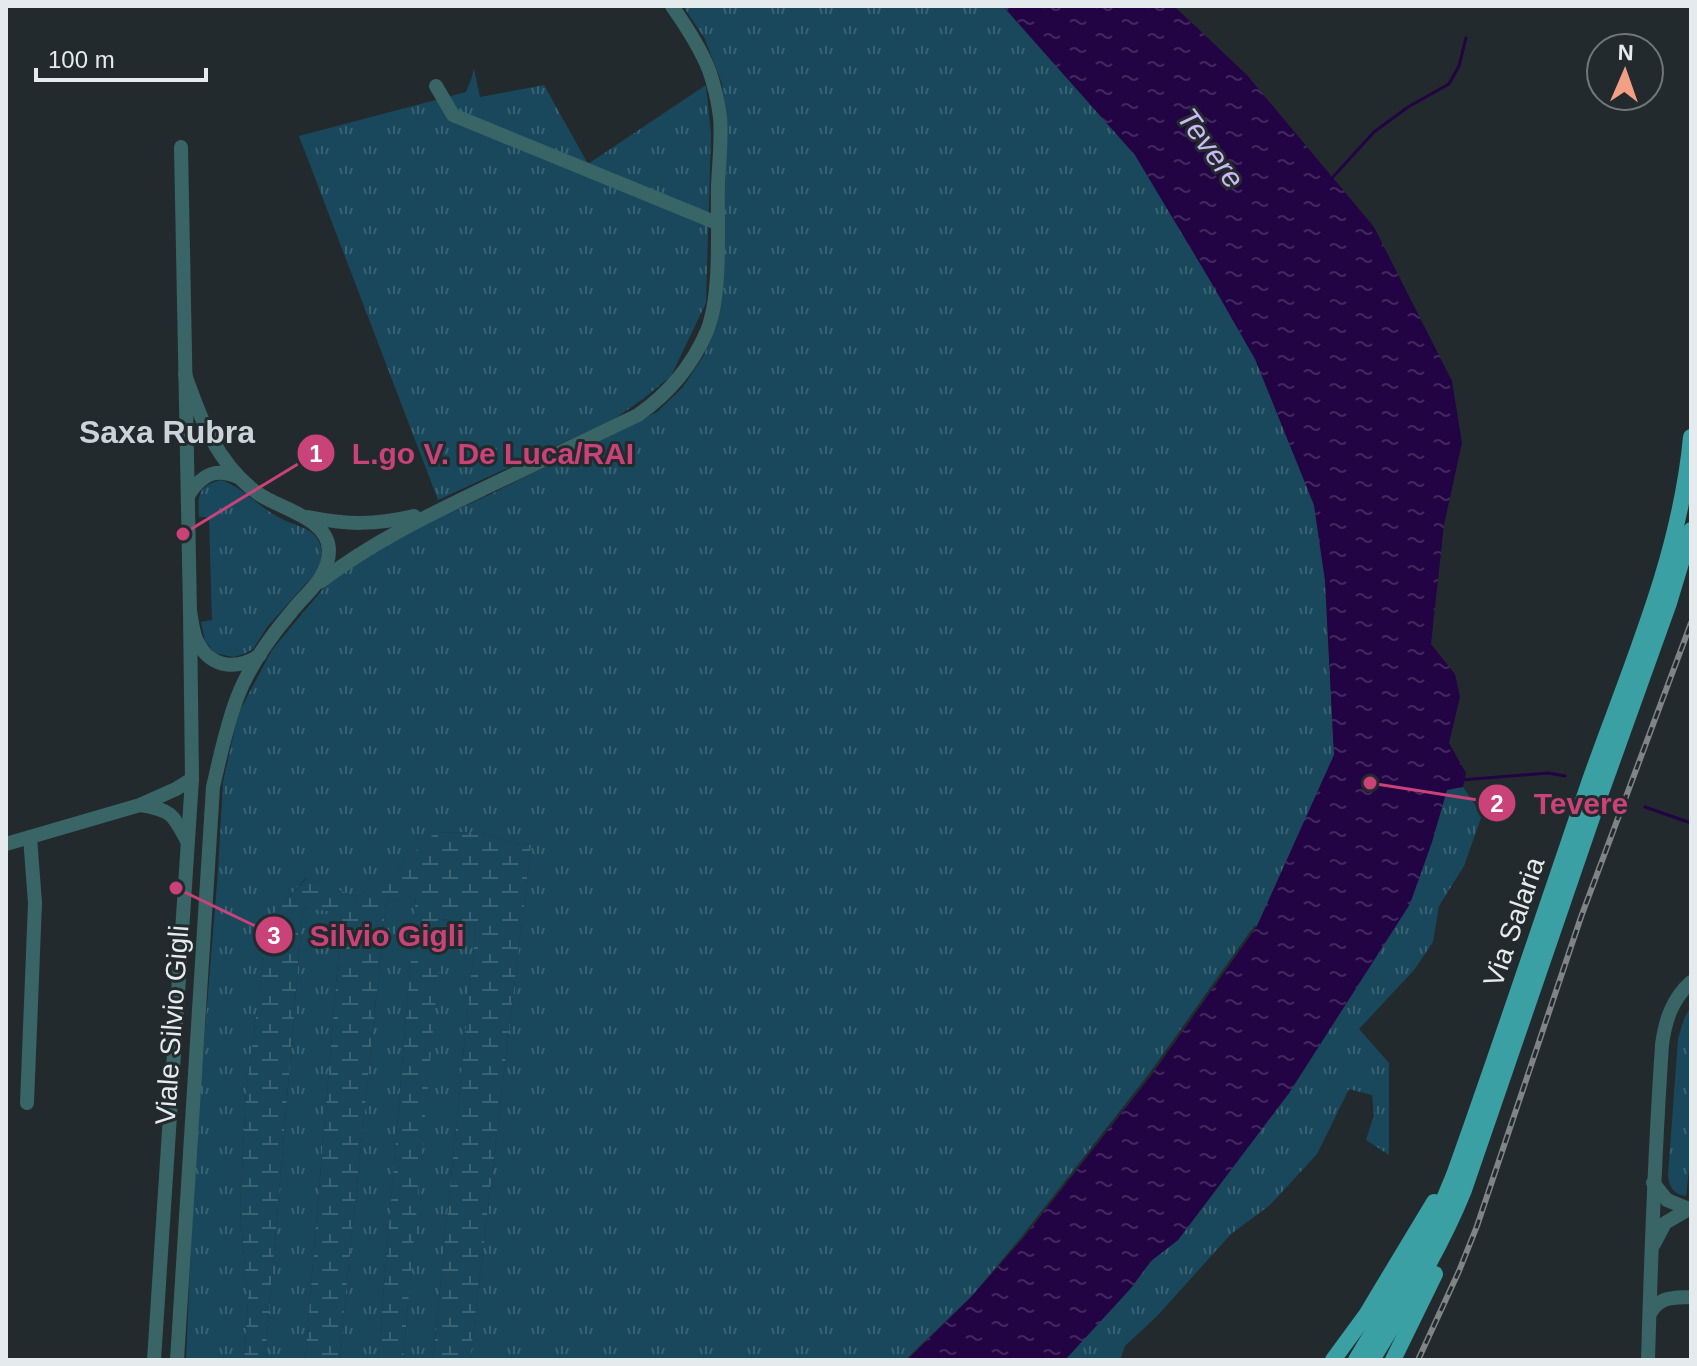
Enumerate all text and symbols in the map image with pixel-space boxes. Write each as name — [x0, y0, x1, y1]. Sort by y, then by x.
scale bar — [36, 32, 206, 82]
north arrow — [1585, 32, 1665, 112]
text: N — [1617, 40, 1634, 65]
text: 100 m — [48, 46, 115, 73]
water label: Tevere — [1171, 102, 1251, 194]
district label: Saxa Rubra — [79, 414, 255, 450]
callout: L.go V. De Luca/RAI — [296, 426, 650, 480]
text: L.go V. De Luca/RAI — [352, 437, 634, 470]
text: 1 — [309, 440, 323, 467]
callout: Tevere — [1477, 776, 1644, 830]
text: Tevere — [1534, 787, 1628, 820]
text: 2 — [1490, 790, 1504, 817]
street label: Via Salaria — [1477, 853, 1551, 991]
callout: Silvio Gigli — [254, 908, 481, 962]
text: Silvio Gigli — [309, 919, 465, 952]
text: 3 — [267, 922, 281, 949]
street label: Viale Silvio Gigli — [150, 924, 194, 1126]

